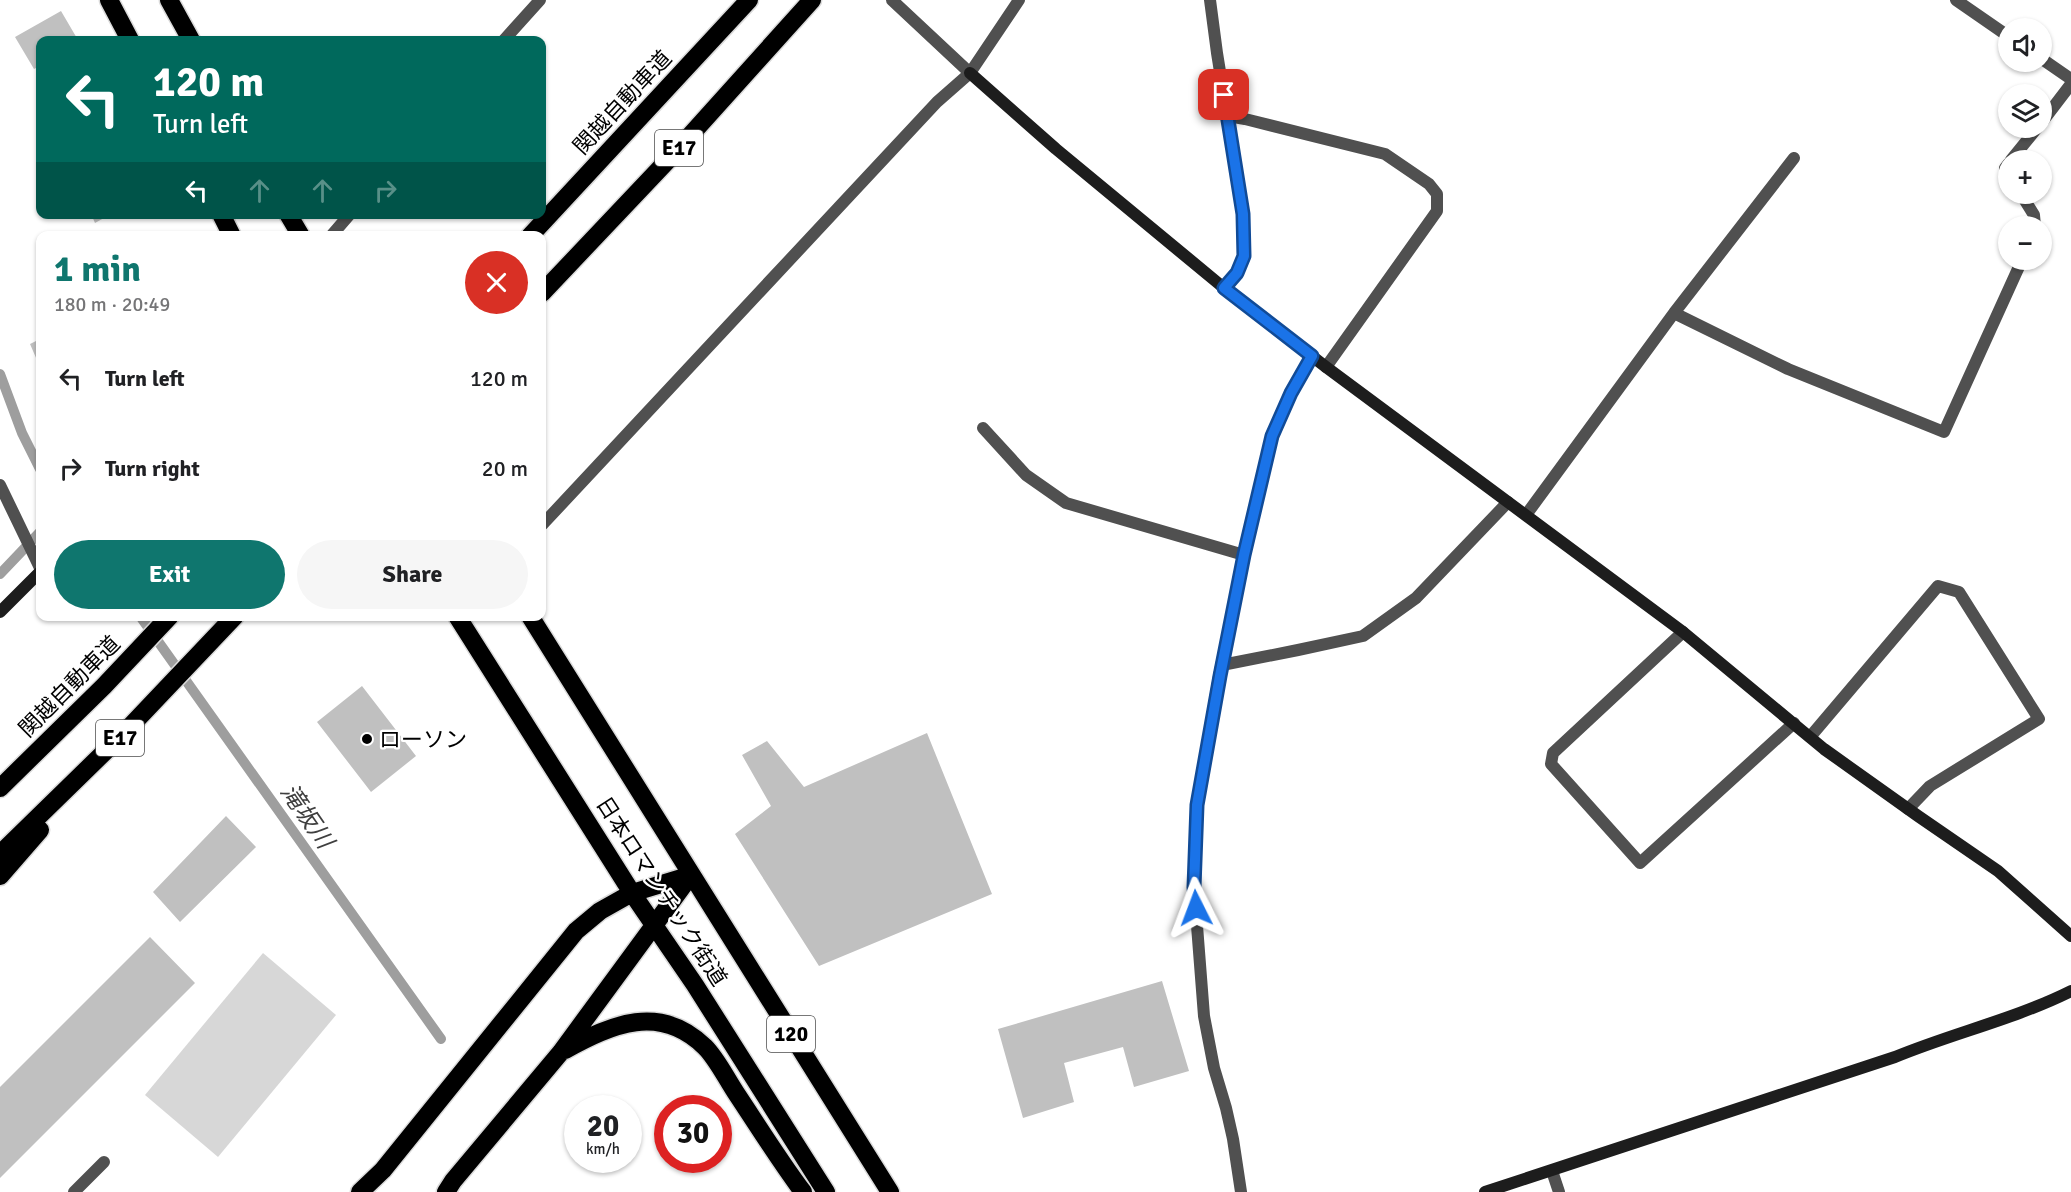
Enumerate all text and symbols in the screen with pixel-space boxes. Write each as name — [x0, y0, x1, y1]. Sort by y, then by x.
map controls — [1998, 18, 2052, 270]
button: sound — [1998, 18, 2052, 72]
street label: 関越自動車道 — [567, 45, 677, 160]
text: 120 m — [153, 57, 264, 108]
icon: left — [54, 60, 132, 138]
pin — [1198, 69, 1249, 120]
icon: arrive — [1207, 78, 1240, 111]
button: layers — [1998, 84, 2052, 138]
text: Turn left — [153, 108, 248, 141]
road number: E17 — [655, 130, 703, 166]
button: + — [1998, 150, 2052, 204]
icon: left — [180, 174, 213, 207]
icon: ahead — [243, 174, 276, 207]
icon: ahead — [306, 174, 339, 207]
icon: right — [369, 174, 402, 207]
button: − — [1998, 216, 2052, 270]
text: 1 min — [54, 247, 141, 292]
button: close — [465, 251, 528, 314]
text: 180 m · 20:49 — [54, 292, 170, 317]
icon: left — [54, 362, 87, 395]
text: Turn left — [105, 365, 185, 392]
text: 120 m — [470, 365, 528, 392]
icon: right — [54, 452, 87, 485]
text: Turn right — [105, 455, 200, 482]
text: 20 m — [482, 455, 528, 482]
button: Exit — [54, 540, 285, 609]
button: Share — [297, 540, 528, 609]
street label: 関越自動車道 — [13, 630, 126, 743]
road number: E17 — [96, 720, 144, 756]
place label: ローソン — [379, 726, 467, 753]
marker: ローソン — [360, 732, 374, 746]
water label: 滝坂川 — [274, 778, 342, 857]
street label: 日本ロマンチック街道 — [590, 792, 733, 991]
position arrow — [1164, 876, 1228, 940]
road number: 120 — [767, 1016, 815, 1052]
speed limit sign: 30 — [654, 1095, 732, 1173]
text: 20 — [587, 1108, 619, 1145]
text: km/h — [586, 1140, 620, 1158]

